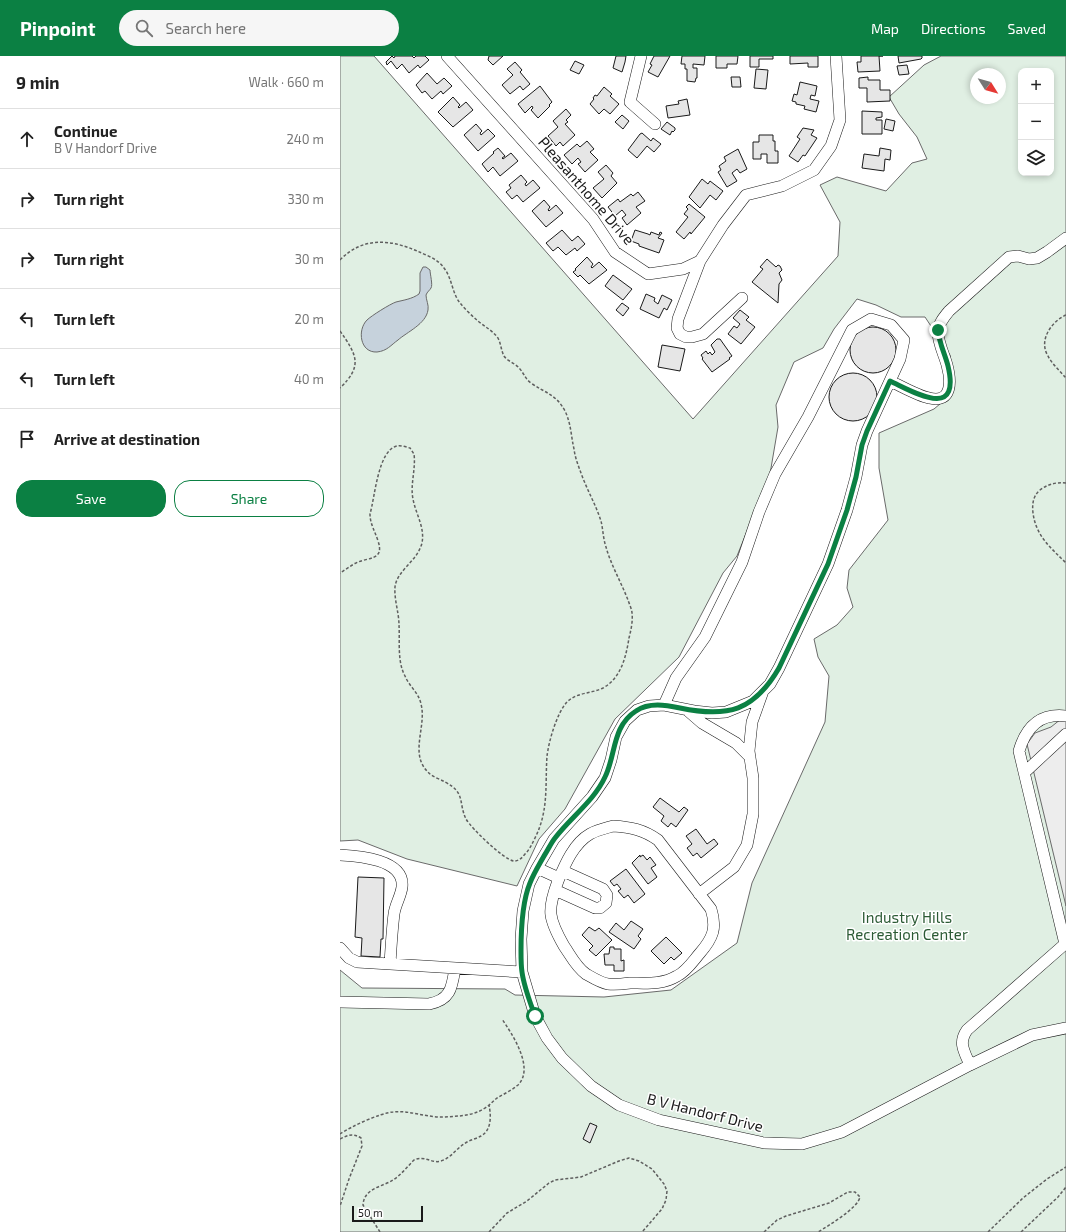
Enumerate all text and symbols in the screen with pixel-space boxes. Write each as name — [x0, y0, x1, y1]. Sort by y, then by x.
search box — [119, 10, 399, 46]
text: Pinpoint — [20, 17, 95, 40]
icon: search — [133, 17, 155, 39]
text: Search here — [165, 19, 246, 37]
text: Map — [871, 20, 899, 37]
text: Directions — [921, 20, 986, 37]
text: Saved — [1008, 20, 1046, 37]
north arrow — [970, 68, 1006, 104]
map controls — [1018, 68, 1054, 176]
button: + — [1018, 68, 1054, 104]
text: 9 min — [16, 72, 60, 92]
text: Walk · 660 m — [248, 74, 324, 90]
button: − — [1018, 104, 1054, 140]
text: Continue — [54, 122, 117, 140]
icon: ahead — [16, 128, 38, 150]
text: 240 m — [287, 131, 324, 147]
street label: Pleasanthome Drive — [535, 133, 639, 248]
text: B V Handorf Drive — [54, 140, 157, 156]
button: layers — [1018, 140, 1054, 176]
icon: right — [16, 188, 38, 210]
text: Turn right — [54, 190, 124, 208]
text: 330 m — [287, 191, 324, 207]
icon: right — [16, 248, 38, 270]
text: Turn right — [54, 250, 124, 268]
text: 30 m — [295, 251, 324, 267]
icon: left — [16, 308, 38, 330]
text: Turn left — [54, 310, 115, 328]
text: 20 m — [295, 311, 324, 327]
route end — [929, 321, 947, 339]
icon: left — [16, 368, 38, 390]
text: Turn left — [54, 370, 115, 388]
text: 40 m — [294, 371, 324, 387]
icon: arrive — [16, 428, 38, 450]
text: Arrive at destination — [54, 430, 200, 448]
button: Save — [16, 480, 166, 517]
button: Share — [174, 480, 324, 517]
park label: Industry Hills Recreation Center — [846, 908, 968, 943]
route start — [526, 1007, 544, 1025]
street label: B V Handorf Drive — [645, 1089, 765, 1135]
scale bar — [352, 1204, 423, 1223]
text: 50 m — [358, 1206, 383, 1219]

